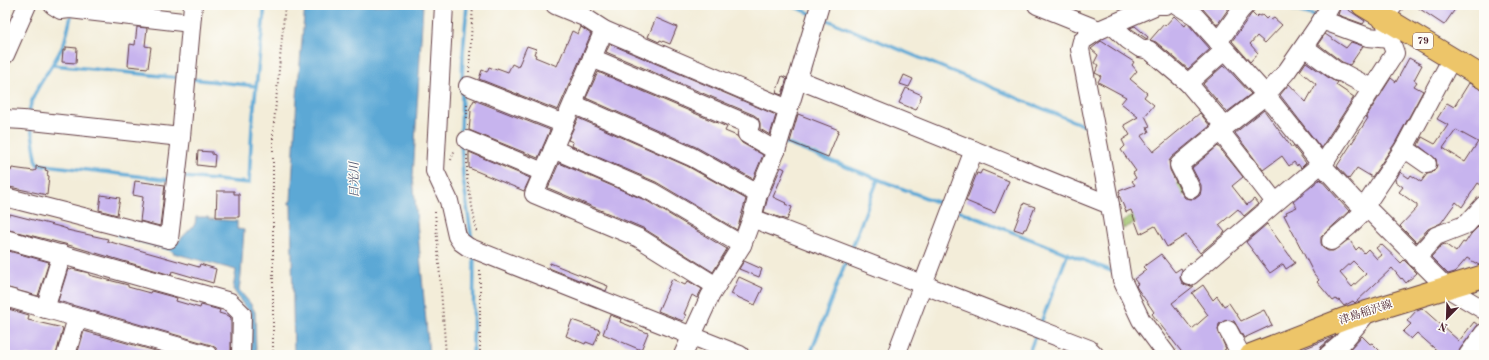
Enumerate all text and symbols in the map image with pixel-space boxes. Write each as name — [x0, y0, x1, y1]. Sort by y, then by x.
road number: 79 — [1413, 33, 1433, 49]
water label: 日光川 — [347, 160, 361, 198]
street label: 津島稲沢線 — [1338, 297, 1394, 327]
north arrow — [1427, 298, 1467, 338]
text: N — [1437, 319, 1450, 333]

